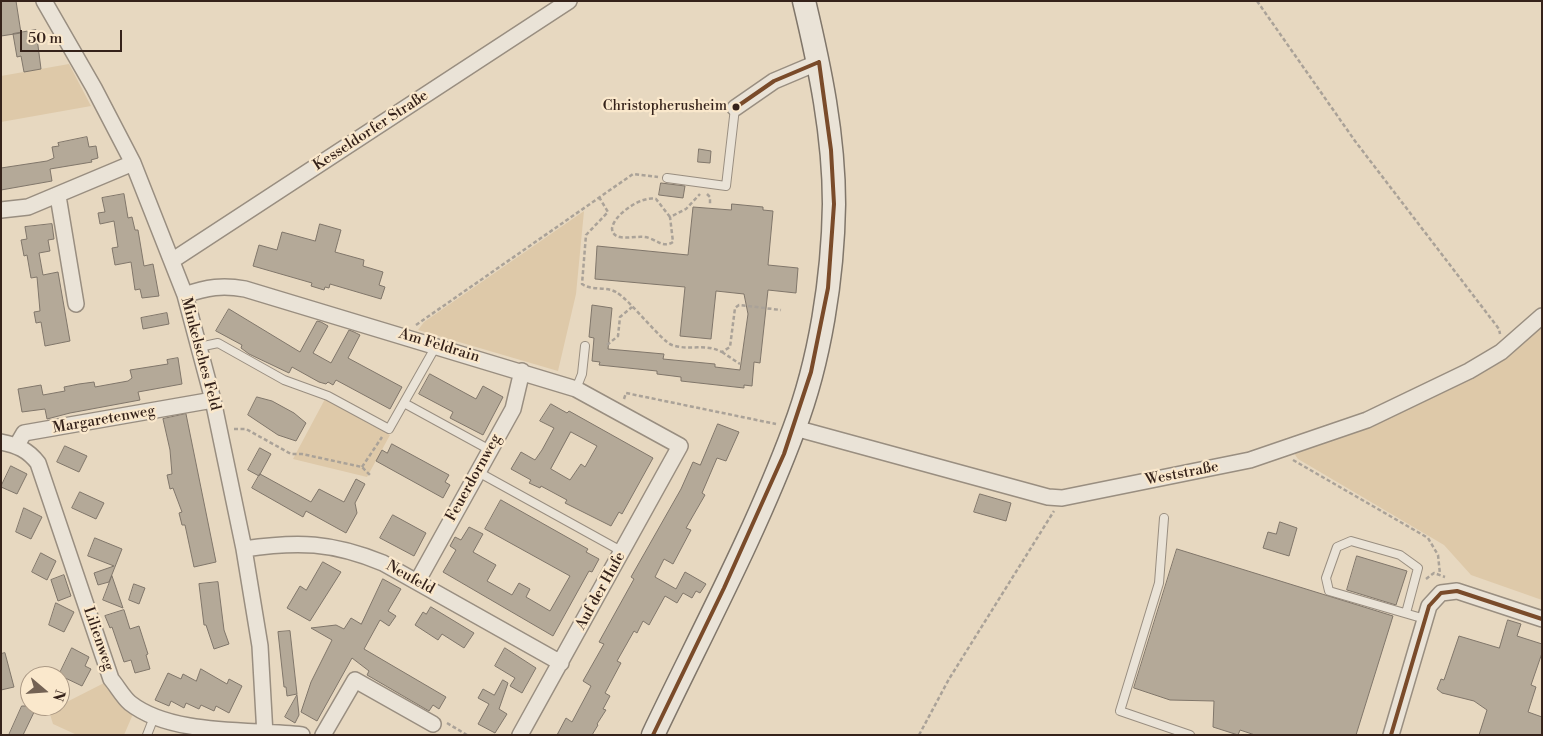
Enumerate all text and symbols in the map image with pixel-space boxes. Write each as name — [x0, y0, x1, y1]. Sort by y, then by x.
scale bar — [22, 20, 125, 52]
text: 50 m — [28, 29, 62, 48]
street label: Kesseldorfer Straße — [310, 87, 432, 175]
place label: Christopherusheim — [603, 99, 727, 115]
marker: Christopherusheim — [731, 102, 741, 112]
street label: Minkelsches Feld — [176, 295, 224, 413]
street label: Am Feldrain — [396, 325, 482, 367]
street label: Margaretenweg — [51, 402, 157, 438]
street label: Feuerdornweg — [443, 431, 505, 525]
street label: Weststraße — [1144, 458, 1220, 490]
street label: Auf der Hufe — [572, 549, 630, 633]
street label: Neufeld — [383, 557, 437, 599]
street label: Lilienweg — [79, 605, 117, 673]
north arrow — [20, 666, 70, 716]
text: N — [48, 687, 69, 703]

